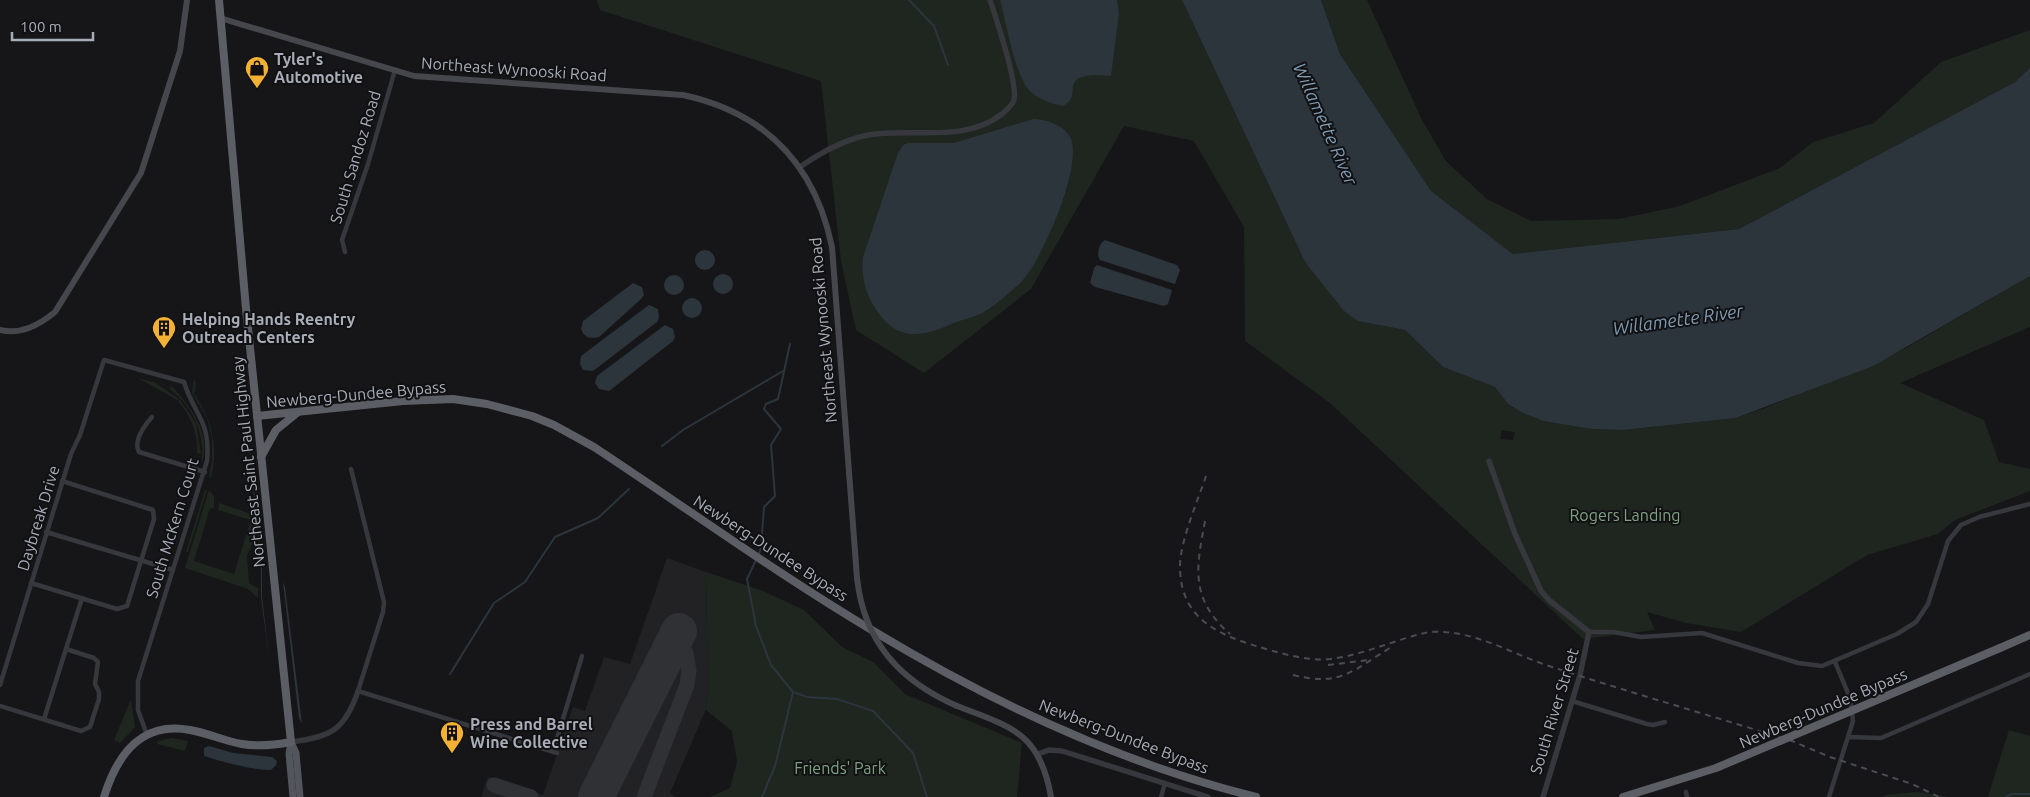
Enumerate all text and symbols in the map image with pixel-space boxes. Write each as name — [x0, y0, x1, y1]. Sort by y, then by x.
scale bar — [12, 10, 94, 42]
text: 100 m — [20, 18, 62, 35]
place label: Tyler's Automotive — [274, 50, 363, 86]
street label: Northeast Wynooski Road — [421, 54, 607, 84]
shop icon: Tyler's Automotive — [244, 55, 270, 89]
water label: Willamette River — [1290, 60, 1362, 189]
street label: South Sandoz Road — [326, 88, 384, 226]
street label: Northeast Wynooski Road — [806, 237, 840, 423]
water label: Willamette River — [1611, 300, 1745, 338]
place label: Helping Hands Reentry Outreach Centers — [182, 310, 356, 346]
building icon: Helping Hands Reentry Outreach Centers — [151, 315, 177, 349]
street label: Northeast Saint Paul Highway — [228, 355, 268, 568]
street label: Newberg-Dundee Bypass — [265, 377, 447, 411]
street label: South McKern Court — [142, 455, 202, 600]
street label: Daybreak Drive — [13, 463, 63, 573]
street label: Newberg-Dundee Bypass — [690, 491, 852, 605]
park label: Rogers Landing — [1569, 506, 1681, 524]
street label: South River Street — [1526, 645, 1582, 776]
street label: Newberg-Dundee Bypass — [1736, 664, 1910, 752]
street label: Newberg-Dundee Bypass — [1037, 695, 1211, 777]
place label: Press and Barrel Wine Collective — [470, 715, 593, 751]
building icon: Press and Barrel Wine Collective — [439, 720, 465, 754]
park label: Friends' Park — [794, 759, 886, 777]

